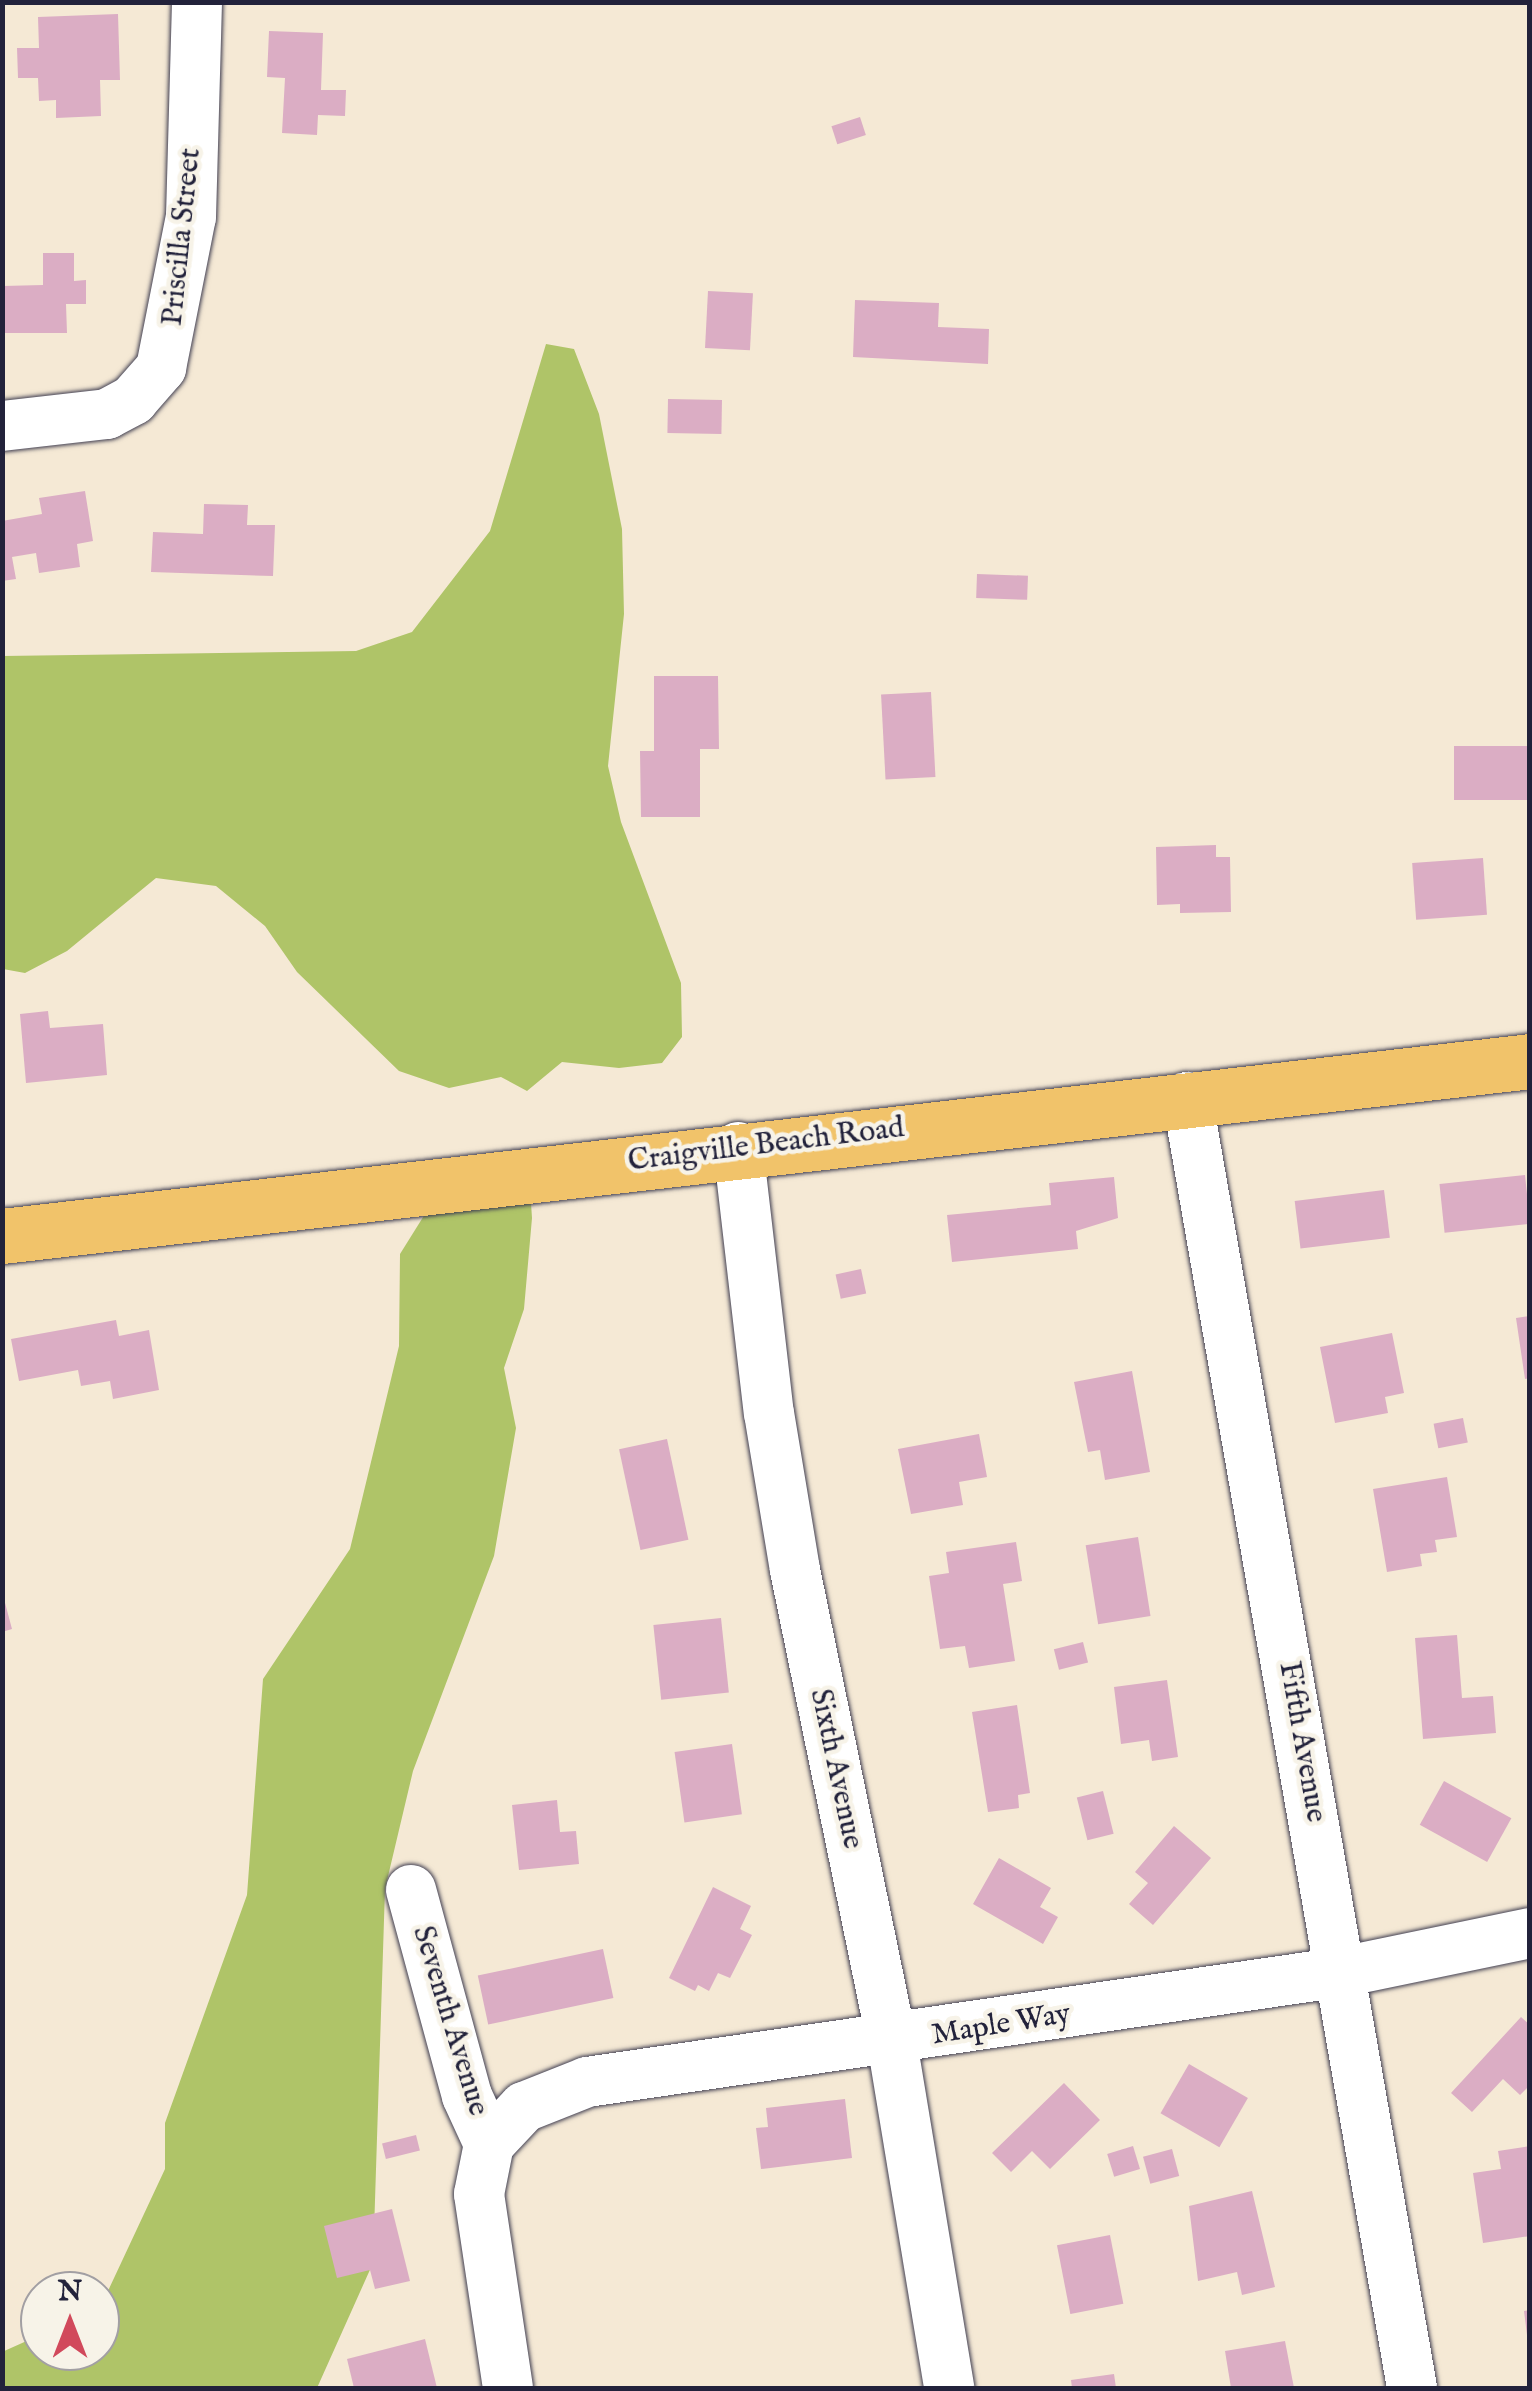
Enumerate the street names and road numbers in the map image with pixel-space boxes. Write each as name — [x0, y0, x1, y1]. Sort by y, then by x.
street label: Priscilla Street — [155, 146, 209, 328]
street label: Craigville Beach Road — [626, 1110, 906, 1180]
street label: Fifth Avenue — [1270, 1659, 1334, 1825]
street label: Sixth Avenue — [802, 1686, 870, 1852]
street label: Seventh Avenue — [404, 1922, 496, 2120]
street label: Maple Way — [929, 1996, 1073, 2054]

